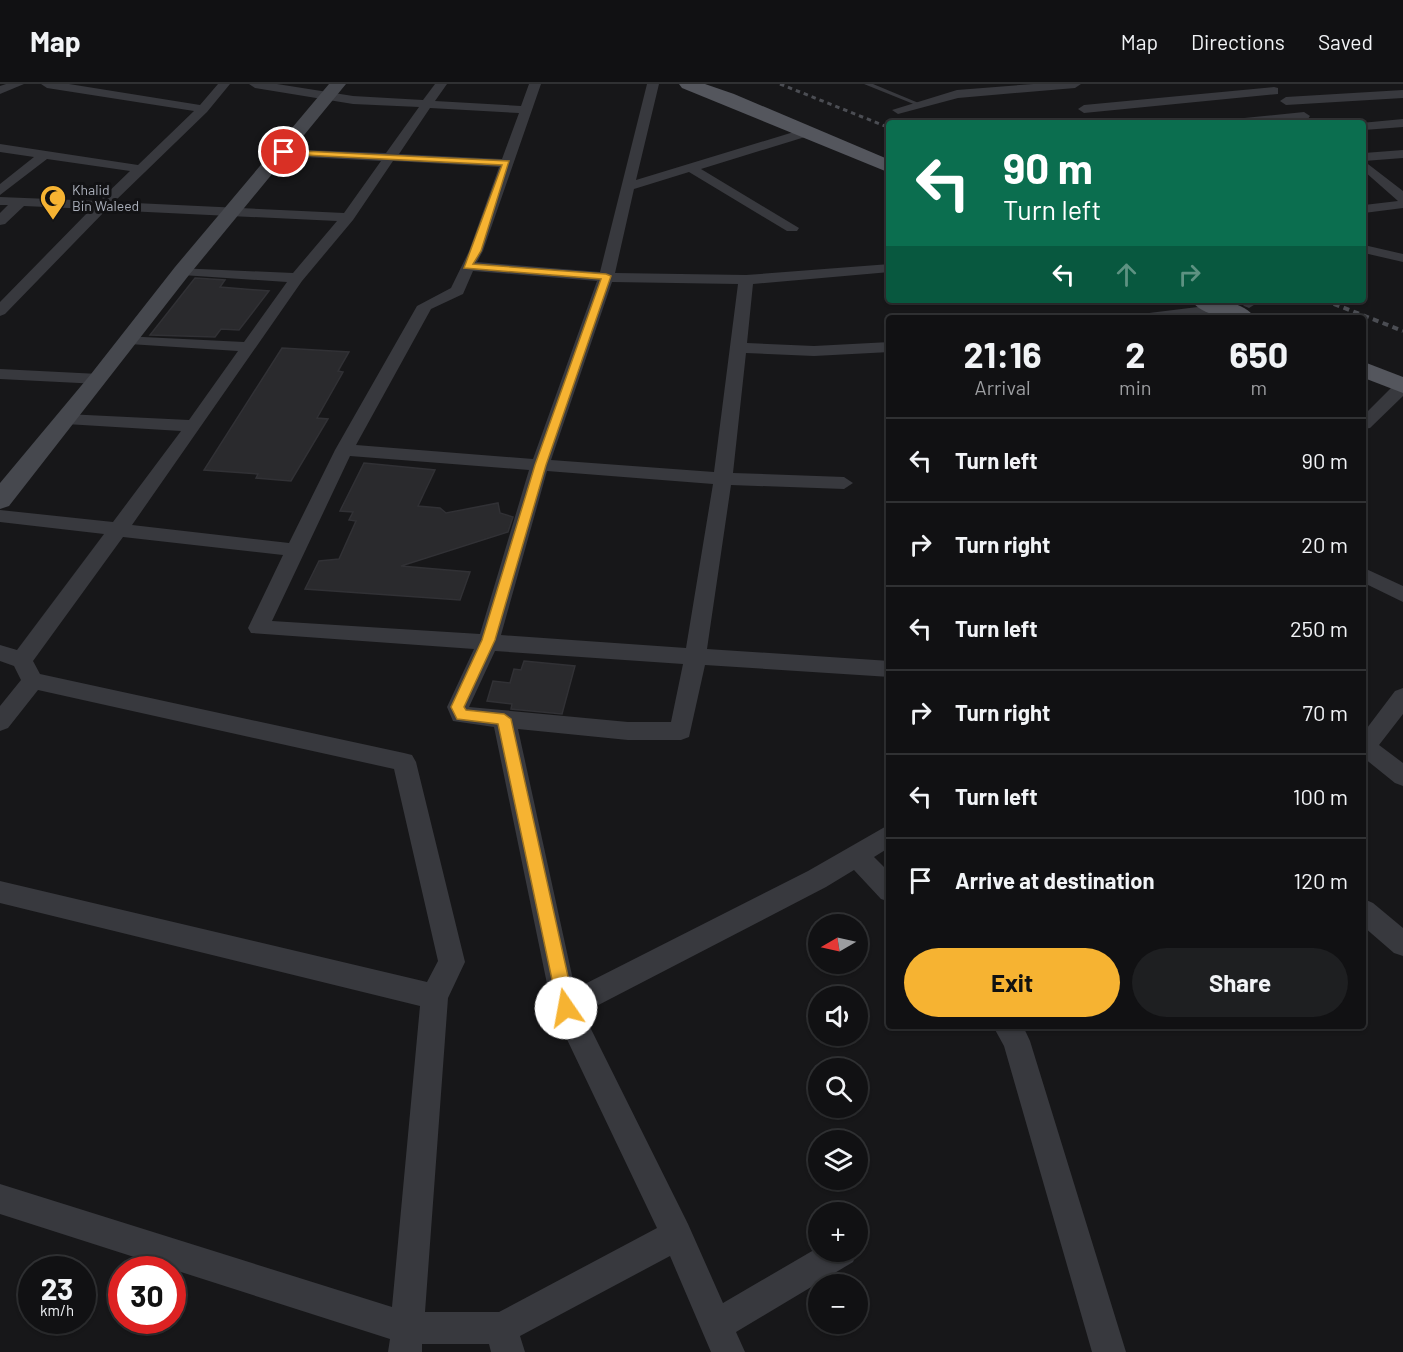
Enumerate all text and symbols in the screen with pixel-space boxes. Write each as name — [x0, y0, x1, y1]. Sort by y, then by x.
text: Map — [30, 24, 81, 58]
text: Map — [1121, 29, 1158, 54]
text: Directions — [1191, 29, 1285, 54]
text: Saved — [1318, 29, 1373, 54]
pin — [258, 126, 309, 177]
icon: arrive — [267, 135, 300, 168]
text: 90 m — [1003, 142, 1093, 192]
icon: left — [904, 144, 982, 222]
place label: Khalid Bin Waleed — [72, 181, 139, 214]
mosque icon: Khalid Bin Waleed — [38, 183, 68, 221]
text: Turn left — [1003, 193, 1101, 225]
icon: left — [1047, 258, 1080, 291]
icon: ahead — [1110, 258, 1143, 291]
icon: right — [1173, 258, 1206, 291]
text: 21:16 — [964, 332, 1041, 375]
text: 2 — [1125, 332, 1145, 375]
text: 650 — [1229, 332, 1288, 375]
text: Arrival — [975, 375, 1031, 399]
text: min — [1119, 375, 1152, 399]
text: m — [1250, 375, 1267, 399]
icon: left — [904, 444, 937, 477]
text: Turn left — [955, 447, 1038, 473]
text: 90 m — [1302, 447, 1348, 473]
icon: right — [904, 528, 937, 561]
text: Turn right — [955, 531, 1050, 557]
text: 20 m — [1301, 531, 1348, 557]
icon: left — [904, 612, 937, 645]
text: Turn left — [955, 615, 1038, 641]
text: 250 m — [1290, 615, 1348, 641]
icon: right — [904, 696, 937, 729]
text: Turn right — [955, 699, 1050, 725]
text: 70 m — [1303, 699, 1348, 725]
icon: left — [904, 780, 937, 813]
text: Turn left — [955, 783, 1038, 809]
text: 100 m — [1293, 783, 1348, 809]
icon: arrive — [904, 864, 937, 897]
text: Arrive at destination — [955, 867, 1154, 893]
text: 120 m — [1293, 867, 1348, 893]
north arrow — [808, 914, 868, 974]
map controls — [808, 914, 868, 1334]
button: Exit — [904, 948, 1120, 1017]
button: Share — [1132, 948, 1348, 1017]
position arrow — [534, 976, 598, 1040]
button: sound — [808, 986, 868, 1046]
button: search — [808, 1058, 868, 1118]
button: layers — [808, 1130, 868, 1190]
button: + — [808, 1202, 868, 1262]
speed limit sign: 30 — [108, 1256, 186, 1334]
text: 23 — [41, 1270, 73, 1306]
button: − — [808, 1274, 868, 1334]
text: km/h — [40, 1301, 74, 1319]

